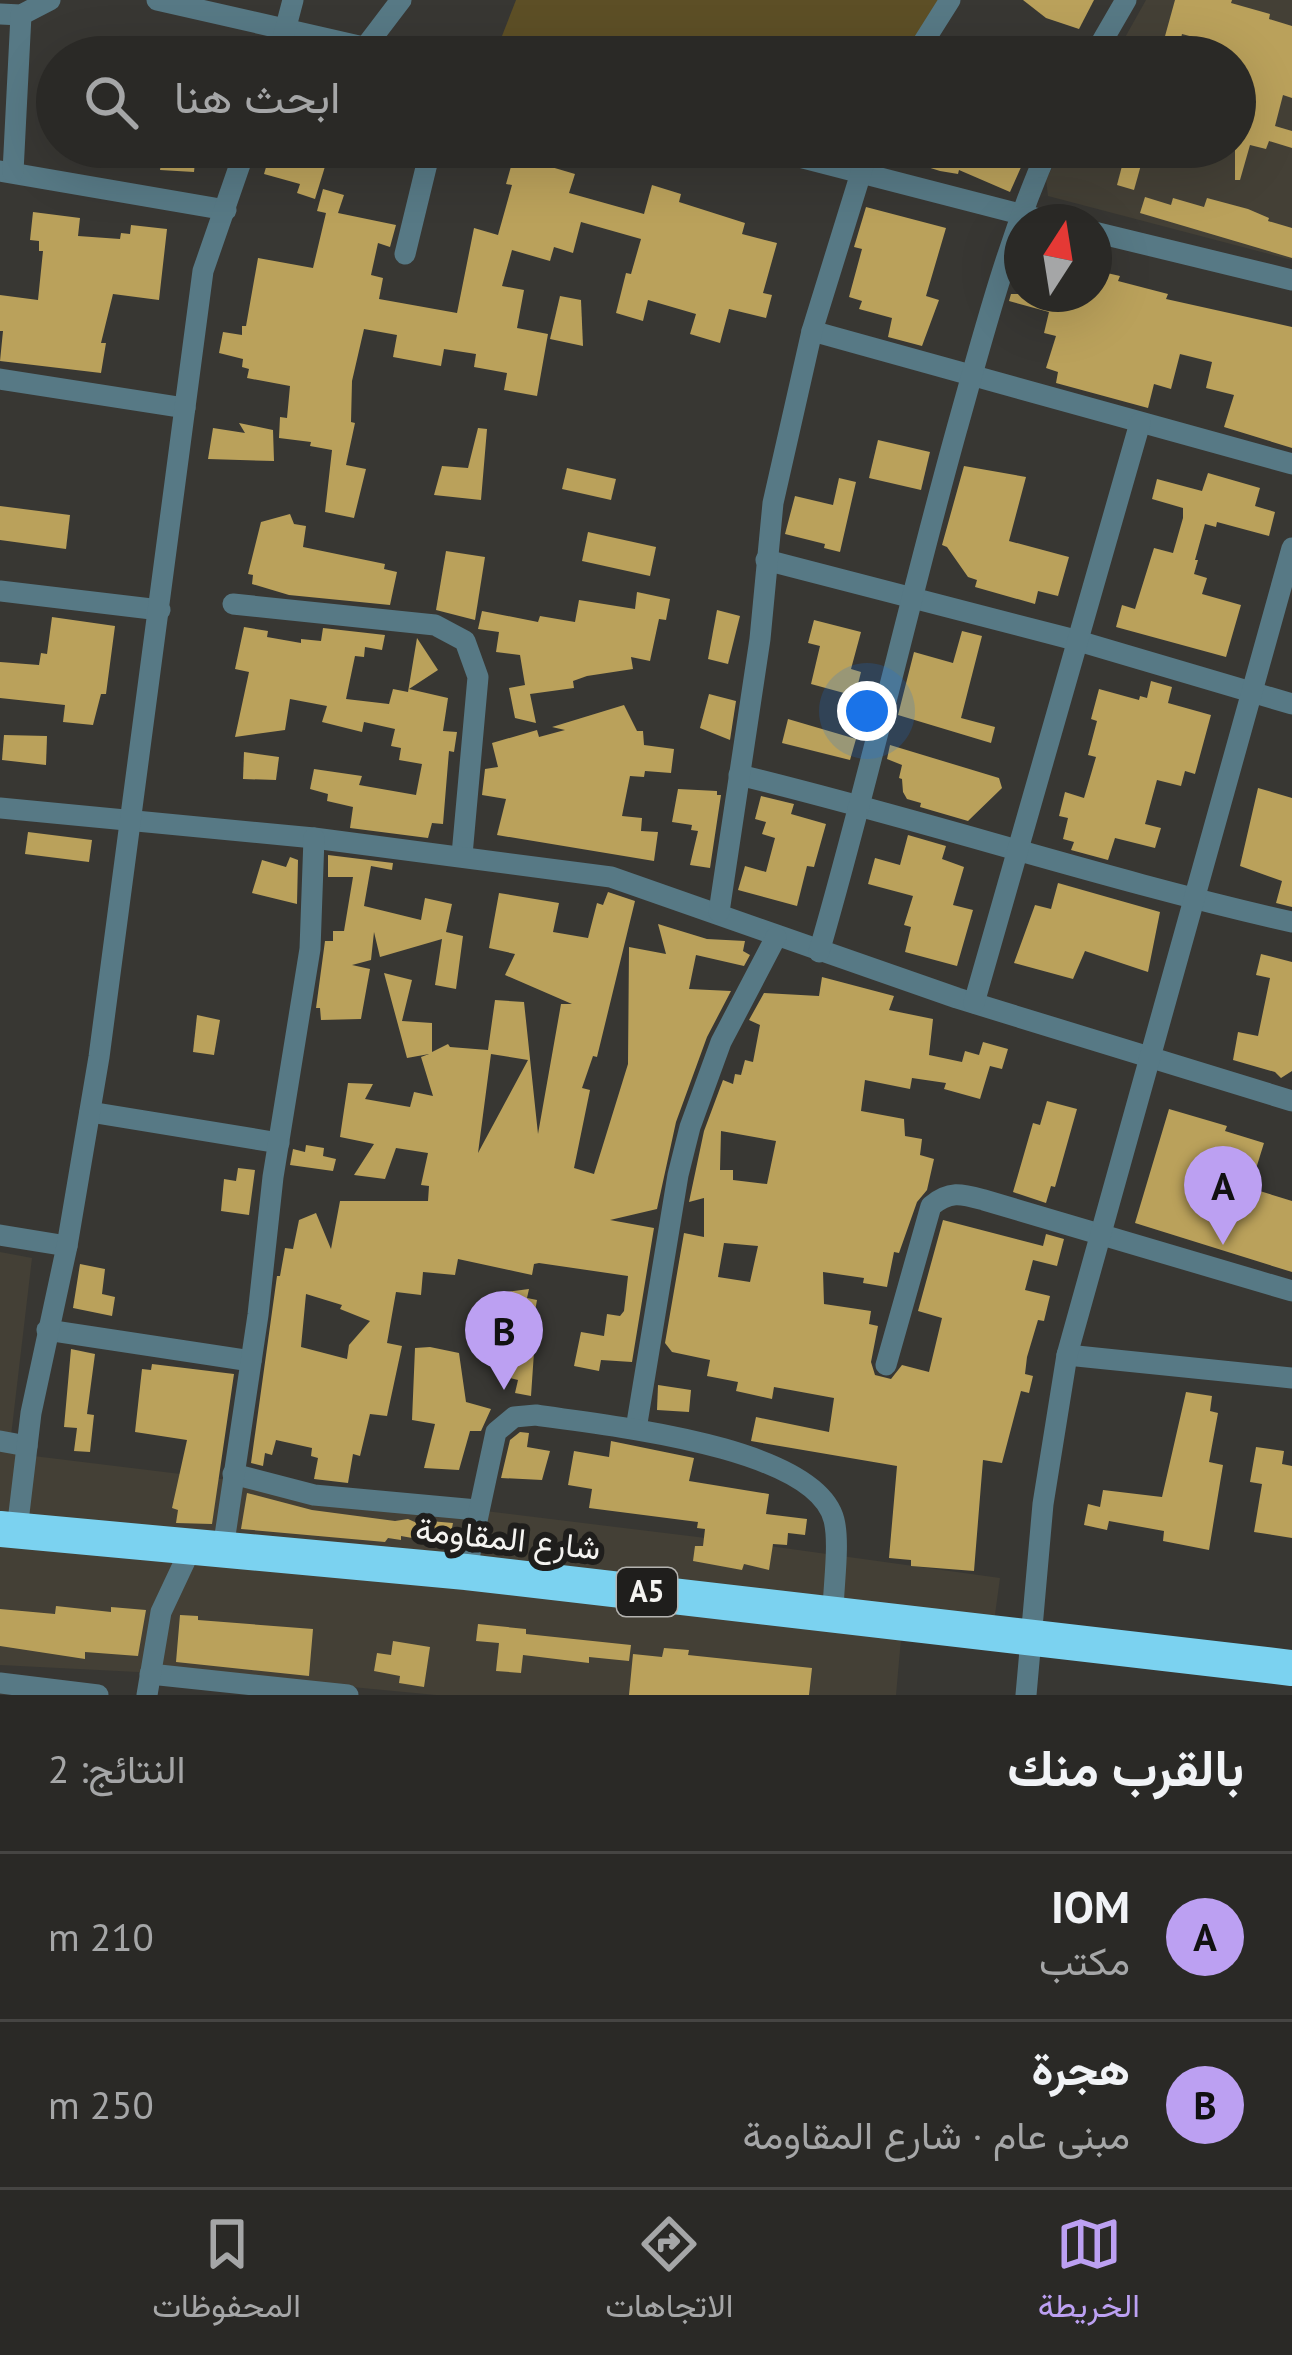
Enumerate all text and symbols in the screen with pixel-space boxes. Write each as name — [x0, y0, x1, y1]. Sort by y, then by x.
search box — [36, 36, 1256, 168]
text: ابحث هنا — [174, 67, 340, 125]
icon: search — [78, 69, 144, 135]
north arrow — [1004, 204, 1112, 312]
your location — [837, 681, 897, 741]
pin: A — [1184, 1146, 1262, 1245]
pin: B — [465, 1291, 543, 1390]
street label: شارع المقاومة — [413, 1506, 603, 1571]
road number: A5 — [617, 1568, 677, 1616]
text: بالقرب منك — [1007, 1734, 1244, 1800]
text: النتائج: 2 — [48, 1743, 186, 1794]
text: IOM — [1051, 1877, 1130, 1935]
text: 210 m — [48, 1911, 154, 1962]
text: A — [1193, 1911, 1217, 1962]
text: مكتب — [1039, 1935, 1130, 1986]
text: هجرة — [1031, 2039, 1130, 2097]
text: 250 m — [48, 2079, 154, 2130]
text: B — [1193, 2079, 1217, 2130]
text: مبنى عام · شارع المقاومة — [742, 2109, 1130, 2160]
tab: المحفوظات — [152, 2211, 301, 2335]
tab: الاتجاهات — [605, 2211, 733, 2335]
tab: الخريطة — [1038, 2211, 1140, 2335]

